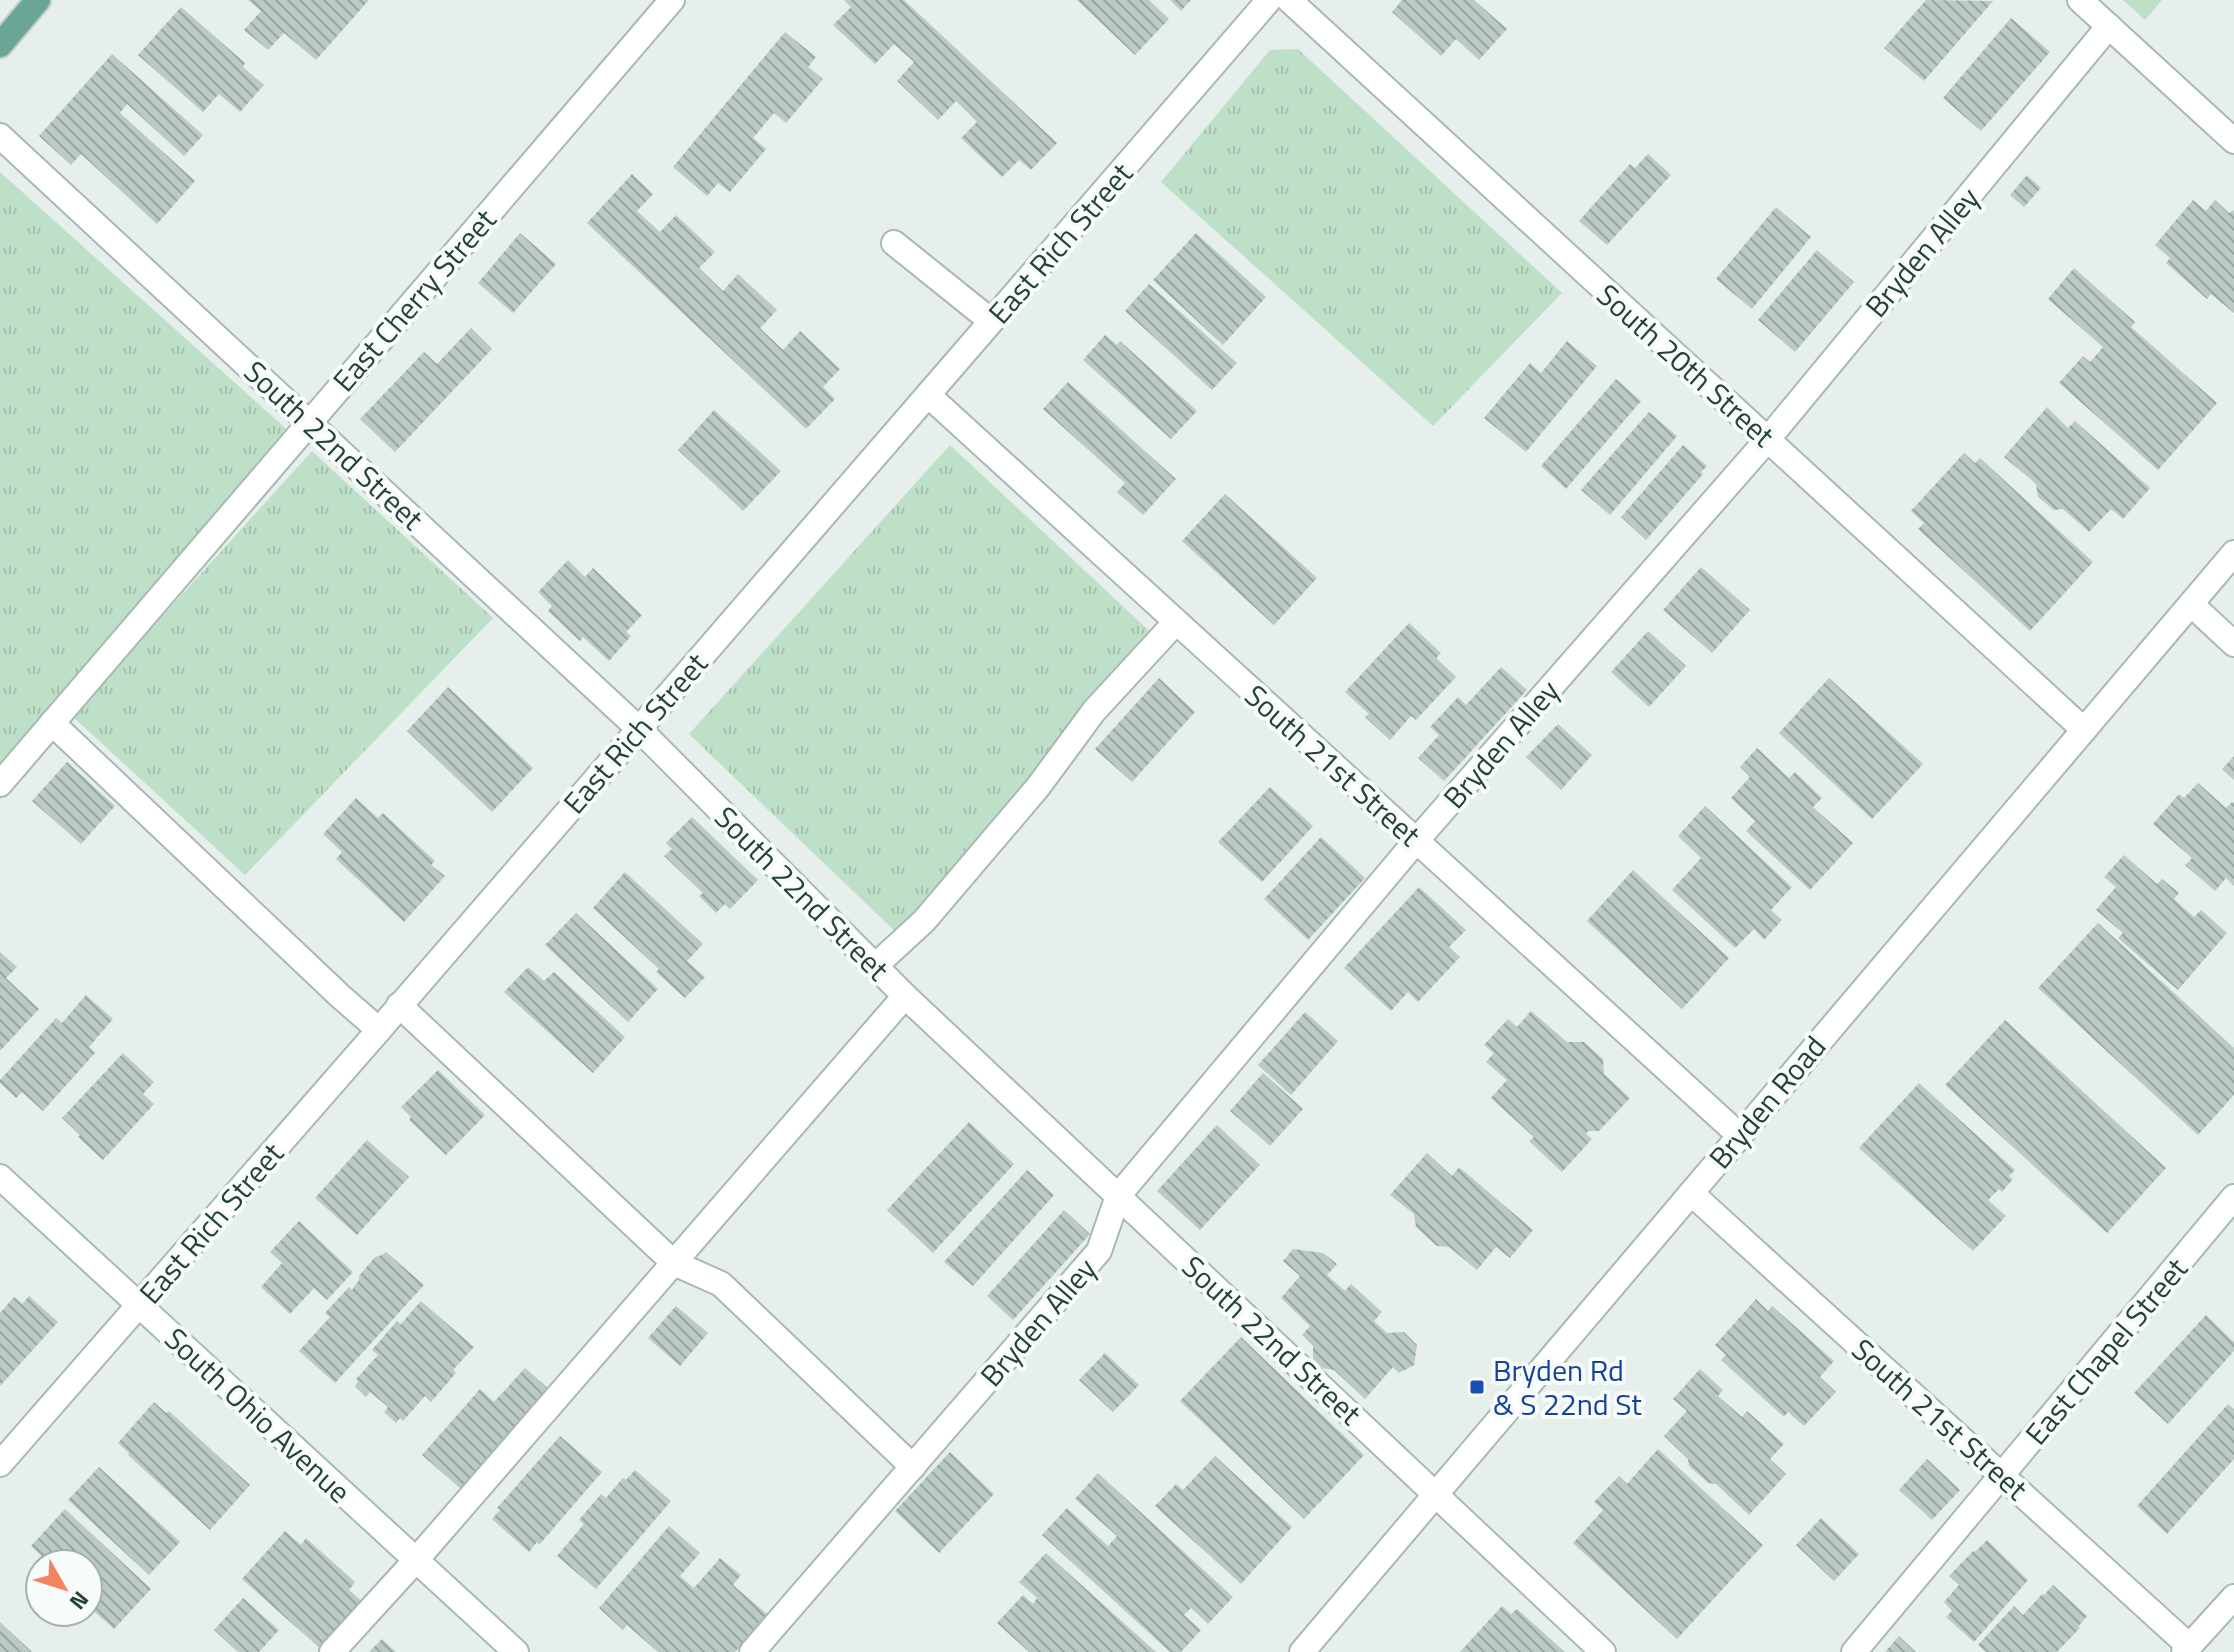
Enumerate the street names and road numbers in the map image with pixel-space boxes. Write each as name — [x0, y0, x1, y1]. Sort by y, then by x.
street label: East Rich Street — [977, 152, 1144, 334]
street label: Bryden Alley — [1854, 177, 1990, 327]
street label: East Cherry Street — [321, 198, 507, 402]
street label: South 20th Street — [1587, 272, 1786, 458]
street label: South 22nd Street — [234, 349, 434, 541]
street label: East Rich Street — [552, 642, 719, 824]
street label: Bryden Alley — [1432, 669, 1570, 819]
street label: South 21st Street — [1235, 673, 1432, 857]
street label: South 22nd Street — [704, 795, 900, 991]
street label: Bryden Road — [1697, 1025, 1837, 1179]
street label: East Rich Street — [128, 1132, 295, 1314]
street label: South 22nd Street — [1172, 1244, 1372, 1436]
street label: Bryden Alley — [969, 1247, 1107, 1397]
street label: East Chapel Street — [2014, 1247, 2198, 1455]
street label: South Ohio Avenue — [155, 1316, 361, 1514]
street label: South 21st Street — [1842, 1327, 2039, 1511]

